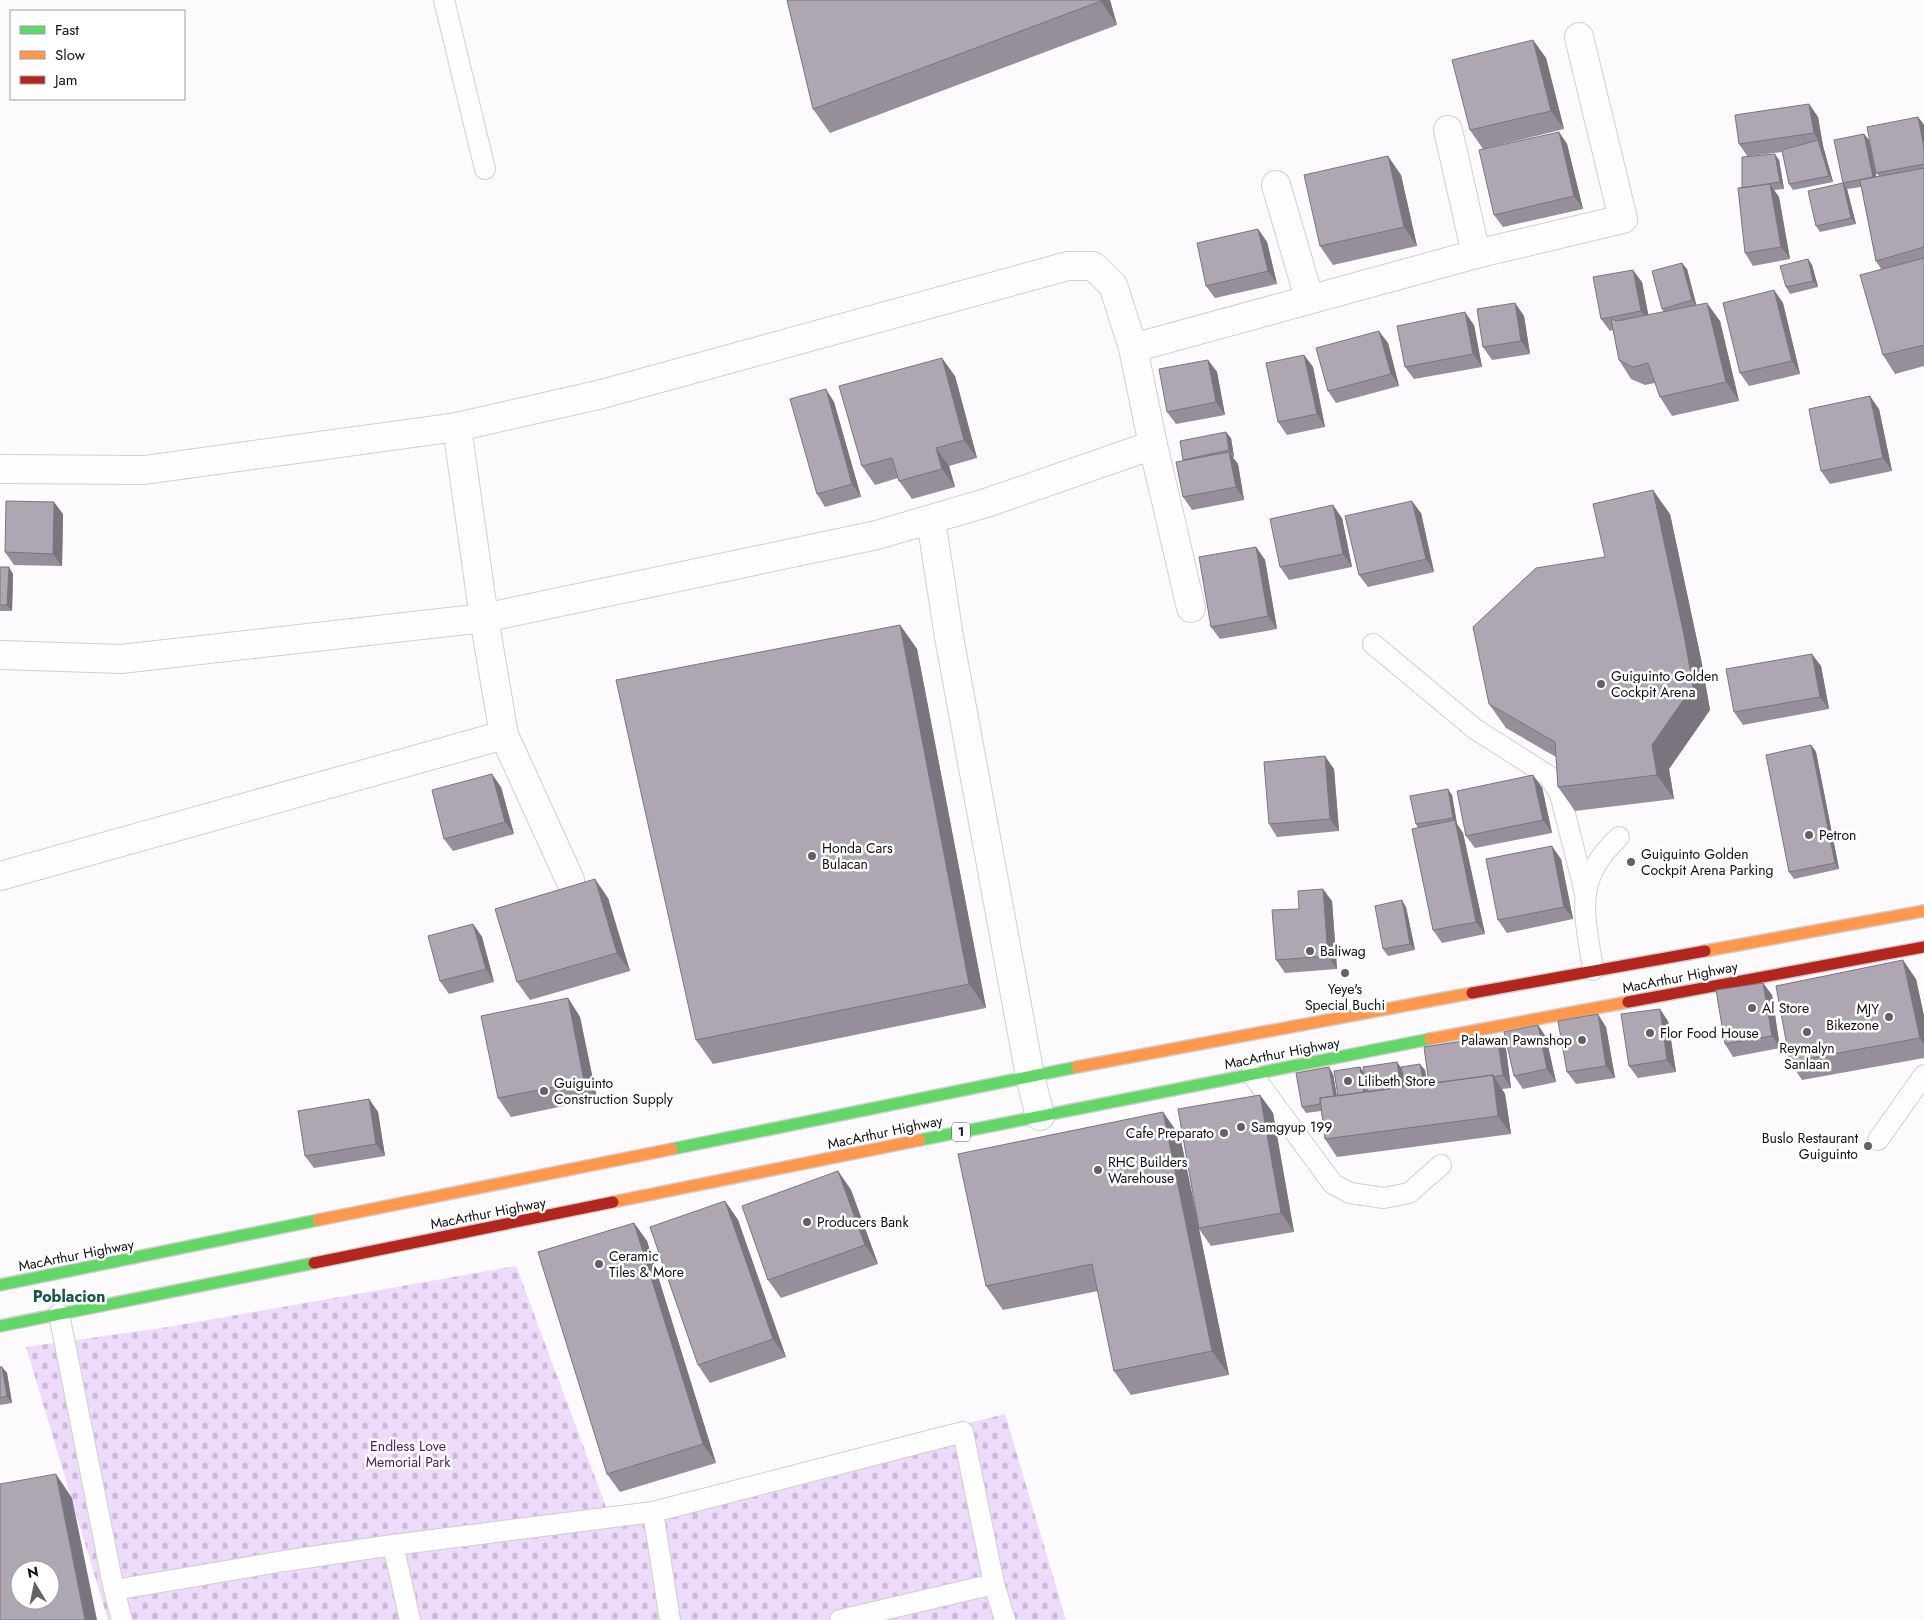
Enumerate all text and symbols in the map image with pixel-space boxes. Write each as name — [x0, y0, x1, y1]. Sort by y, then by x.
legend — [10, 10, 185, 100]
text: Fast — [55, 19, 79, 41]
text: Slow — [55, 44, 86, 66]
text: Jam — [53, 69, 78, 91]
place label: Guiguinto Golden Cockpit Arena — [1611, 666, 1719, 702]
marker: Guiguinto Golden Cockpit Arena — [1595, 678, 1607, 690]
place label: Petron — [1819, 825, 1856, 845]
marker: Petron — [1803, 829, 1815, 841]
place label: Honda Cars Bulacan — [822, 838, 893, 874]
place label: Guiguinto Golden Cockpit Arena Parking — [1641, 844, 1774, 880]
marker: Honda Cars Bulacan — [806, 850, 818, 862]
marker: Guiguinto Golden Cockpit Arena Parking — [1625, 856, 1637, 868]
place label: Baliwag — [1320, 941, 1366, 961]
marker: Baliwag — [1304, 945, 1316, 957]
street label: MacArthur Highway — [1621, 956, 1740, 998]
marker: Yeye's Special Buchi — [1339, 967, 1351, 979]
place label: Yeye's Special Buchi — [1305, 979, 1385, 1015]
place label: Al Store — [1762, 998, 1809, 1018]
place label: MJY Bikezone — [1826, 999, 1879, 1035]
marker: Al Store — [1746, 1002, 1758, 1014]
marker: MJY Bikezone — [1883, 1011, 1895, 1023]
place label: Flor Food House — [1660, 1023, 1759, 1043]
marker: Reymalyn Sanlaan — [1801, 1026, 1813, 1038]
marker: Flor Food House — [1644, 1027, 1656, 1039]
place label: Palawan Pawnshop — [1461, 1030, 1572, 1050]
street label: MacArthur Highway — [1223, 1032, 1342, 1074]
marker: Palawan Pawnshop — [1576, 1034, 1588, 1046]
place label: Reymalyn Sanlaan — [1779, 1038, 1835, 1074]
place label: Lilibeth Store — [1358, 1071, 1435, 1091]
place label: Guiguinto Construction Supply — [554, 1073, 674, 1109]
marker: Lilibeth Store — [1342, 1075, 1354, 1087]
marker: Guiguinto Construction Supply — [538, 1085, 550, 1097]
street label: MacArthur Highway — [826, 1110, 945, 1154]
place label: Samgyup 199 — [1251, 1117, 1332, 1137]
marker: Samgyup 199 — [1235, 1121, 1247, 1133]
road number: 1 — [952, 1122, 970, 1142]
place label: Cafe Preparato — [1126, 1123, 1214, 1143]
marker: Cafe Preparato — [1218, 1127, 1230, 1139]
place label: Buslo Restaurant Guiguinto — [1762, 1128, 1859, 1164]
marker: Buslo Restaurant Guiguinto — [1862, 1140, 1874, 1152]
place label: RHC Builders Warehouse — [1108, 1152, 1188, 1188]
marker: RHC Builders Warehouse — [1092, 1164, 1104, 1176]
street label: MacArthur Highway — [429, 1192, 548, 1234]
place label: Producers Bank — [817, 1212, 909, 1232]
marker: Producers Bank — [801, 1216, 813, 1228]
street label: MacArthur Highway — [17, 1234, 136, 1276]
place label: Ceramic Tiles & More — [609, 1246, 684, 1282]
marker: Ceramic Tiles & More — [593, 1258, 605, 1270]
district label: Poblacion — [33, 1285, 105, 1308]
park label: Endless Love Memorial Park — [366, 1436, 451, 1472]
north arrow — [10, 1560, 60, 1610]
text: N — [26, 1561, 40, 1583]

